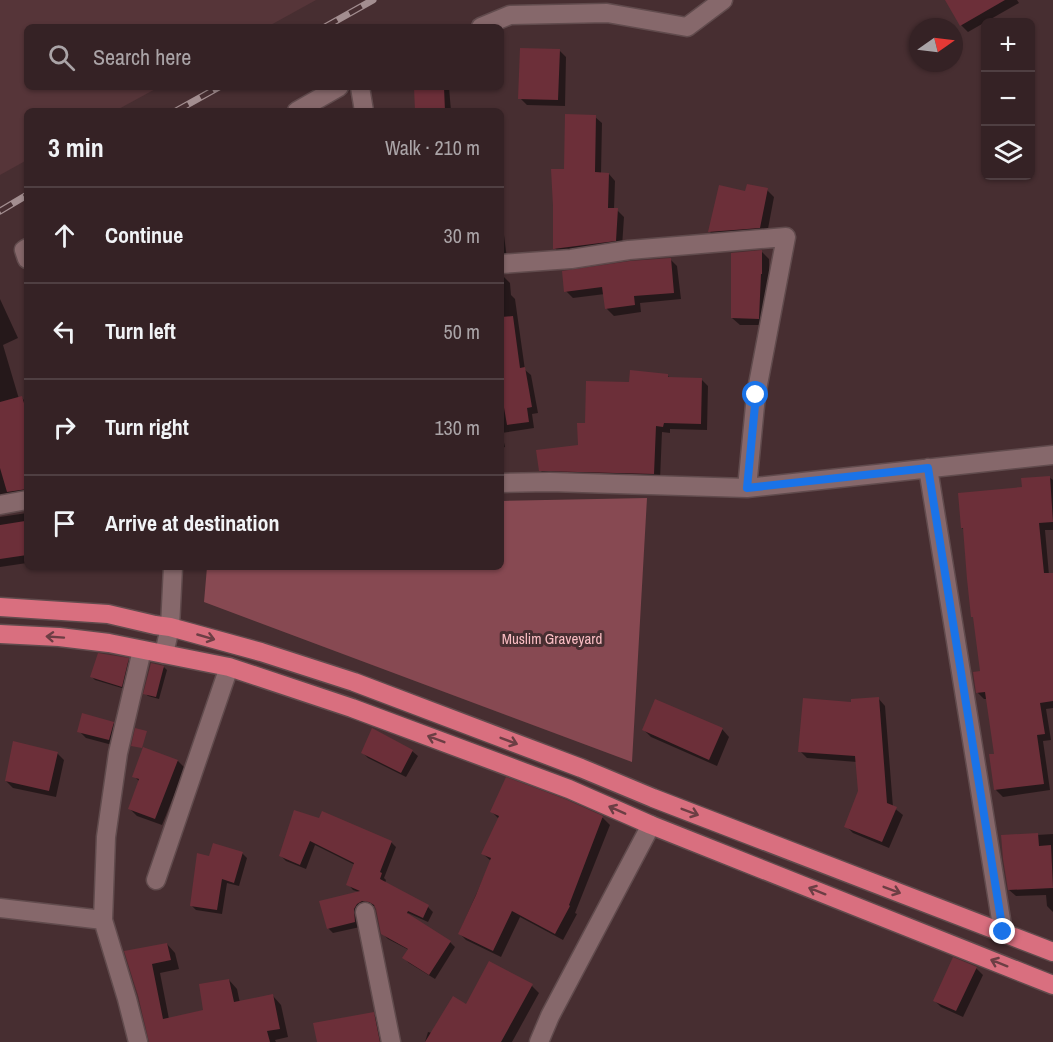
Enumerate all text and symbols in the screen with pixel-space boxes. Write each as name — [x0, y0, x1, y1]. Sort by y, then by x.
north arrow — [909, 18, 963, 72]
map controls — [981, 18, 1035, 180]
button: + — [981, 18, 1035, 72]
search box — [24, 24, 504, 90]
icon: search — [45, 41, 78, 74]
text: Search here — [93, 42, 191, 72]
button: − — [981, 72, 1035, 126]
button: layers — [981, 126, 1035, 180]
text: 3 min — [48, 130, 104, 165]
text: Walk · 210 m — [385, 134, 480, 161]
icon: ahead — [48, 219, 81, 252]
text: Continue — [105, 220, 183, 250]
text: 30 m — [444, 222, 480, 249]
icon: left — [48, 315, 81, 348]
text: Turn left — [105, 316, 176, 346]
text: 50 m — [444, 318, 480, 345]
route start — [742, 381, 768, 407]
icon: right — [48, 411, 81, 444]
text: Turn right — [105, 412, 189, 442]
text: 130 m — [434, 414, 480, 441]
icon: arrive — [48, 507, 81, 540]
text: Arrive at destination — [105, 508, 279, 538]
park label: Muslim Graveyard — [502, 628, 602, 649]
one-way arrow — [45, 631, 65, 642]
one-way arrow — [196, 632, 215, 643]
one-way arrow — [427, 733, 445, 744]
one-way arrow — [499, 736, 518, 747]
one-way arrow — [609, 804, 627, 815]
one-way arrow — [681, 808, 699, 819]
one-way arrow — [809, 885, 827, 896]
one-way arrow — [882, 885, 901, 896]
route end — [989, 918, 1015, 944]
one-way arrow — [990, 957, 1008, 968]

